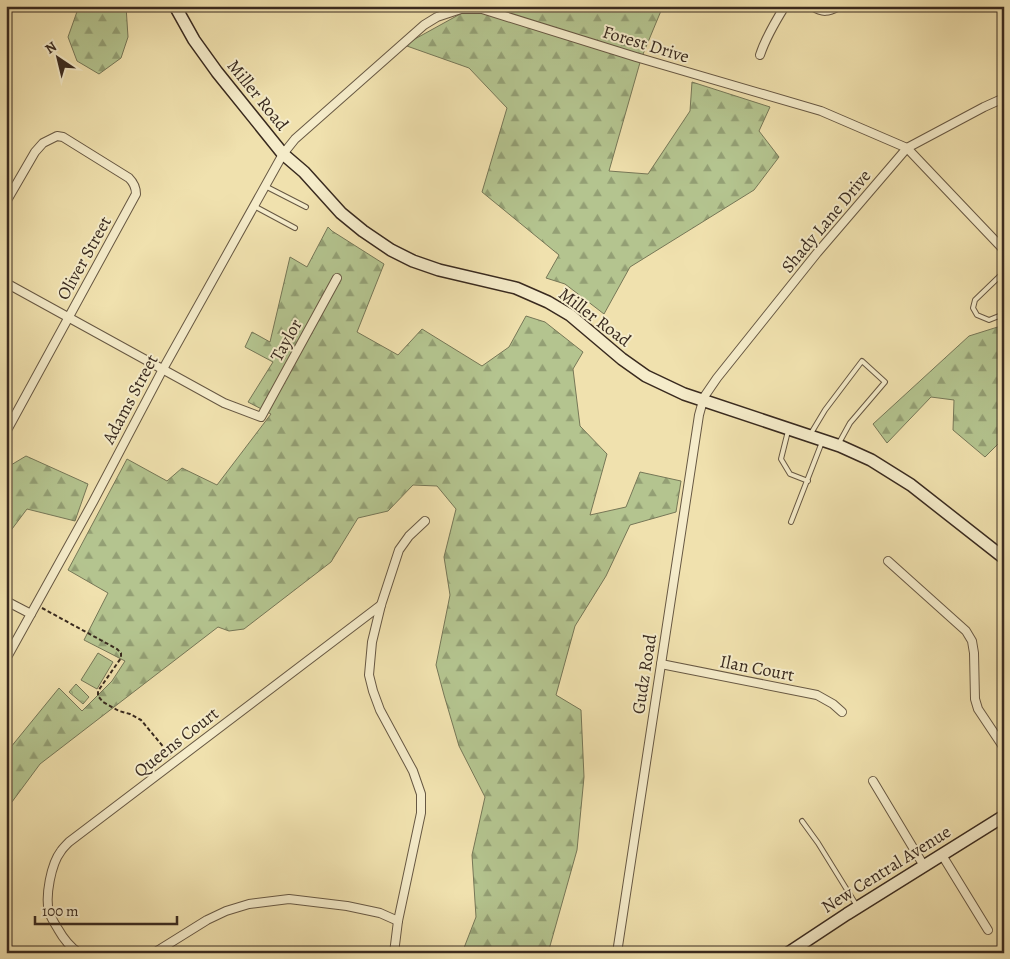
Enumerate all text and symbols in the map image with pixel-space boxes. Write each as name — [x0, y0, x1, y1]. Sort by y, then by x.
street label: Forest Drive — [600, 19, 692, 69]
north arrow — [32, 32, 82, 82]
text: N — [41, 37, 60, 58]
street label: Miller Road — [222, 54, 294, 136]
street label: Shady Lane Drive — [776, 164, 876, 278]
street label: Oliver Street — [51, 212, 117, 304]
street label: Miller Road — [554, 282, 636, 352]
street label: Taylor — [265, 314, 308, 366]
street label: Adams Street — [96, 350, 164, 449]
street label: Gudz Road — [626, 632, 662, 716]
street label: Ilan Court — [718, 649, 796, 687]
street label: Queens Court — [129, 701, 223, 783]
street label: New Central Avenue — [817, 820, 955, 918]
scale bar — [35, 894, 178, 926]
text: 100 m — [42, 901, 79, 921]

